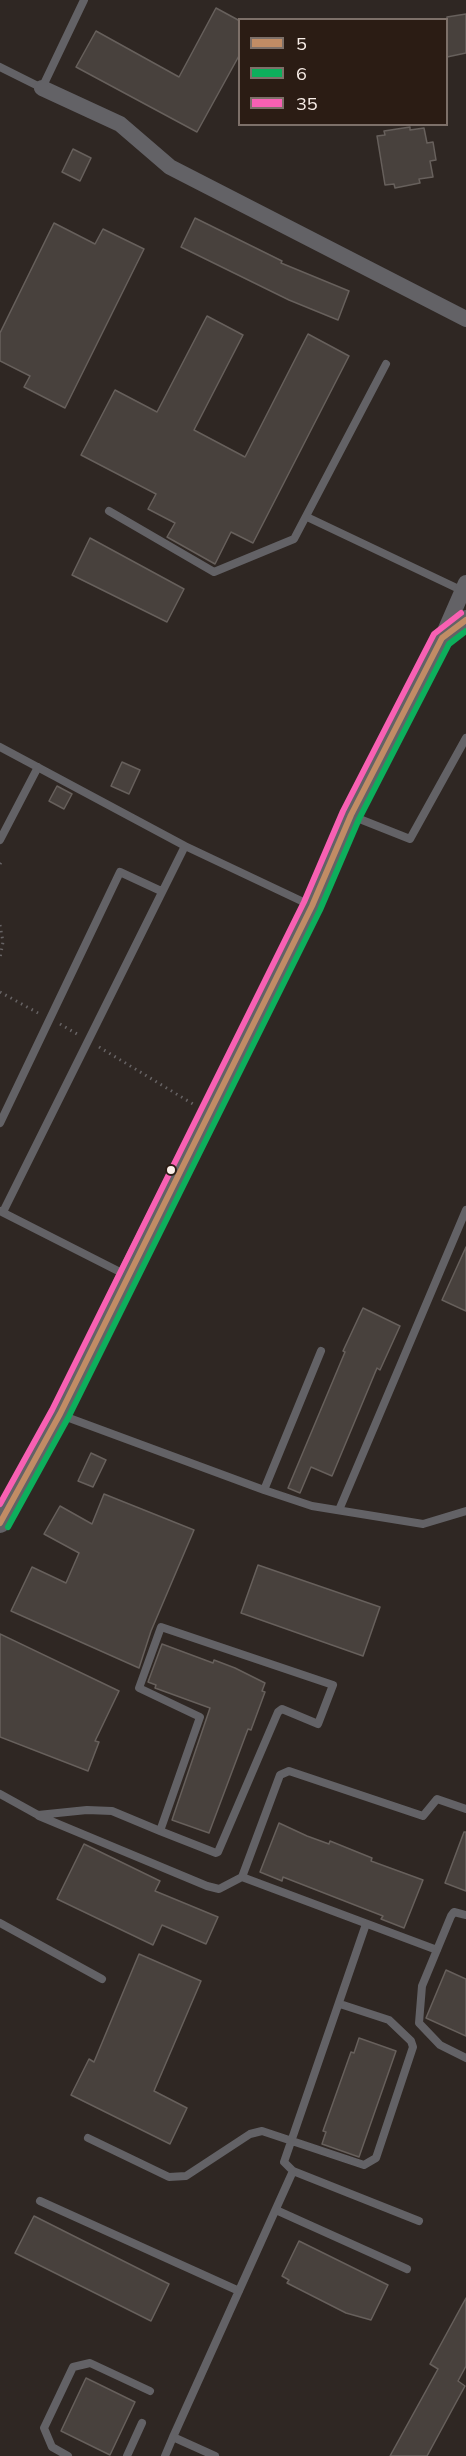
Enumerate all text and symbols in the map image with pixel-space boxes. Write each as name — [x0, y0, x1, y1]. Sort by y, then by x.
legend — [238, 18, 448, 126]
text: 5 — [296, 32, 307, 55]
text: 6 — [296, 62, 307, 85]
text: 35 — [296, 92, 318, 115]
unlabelled marker — [165, 1164, 177, 1176]

